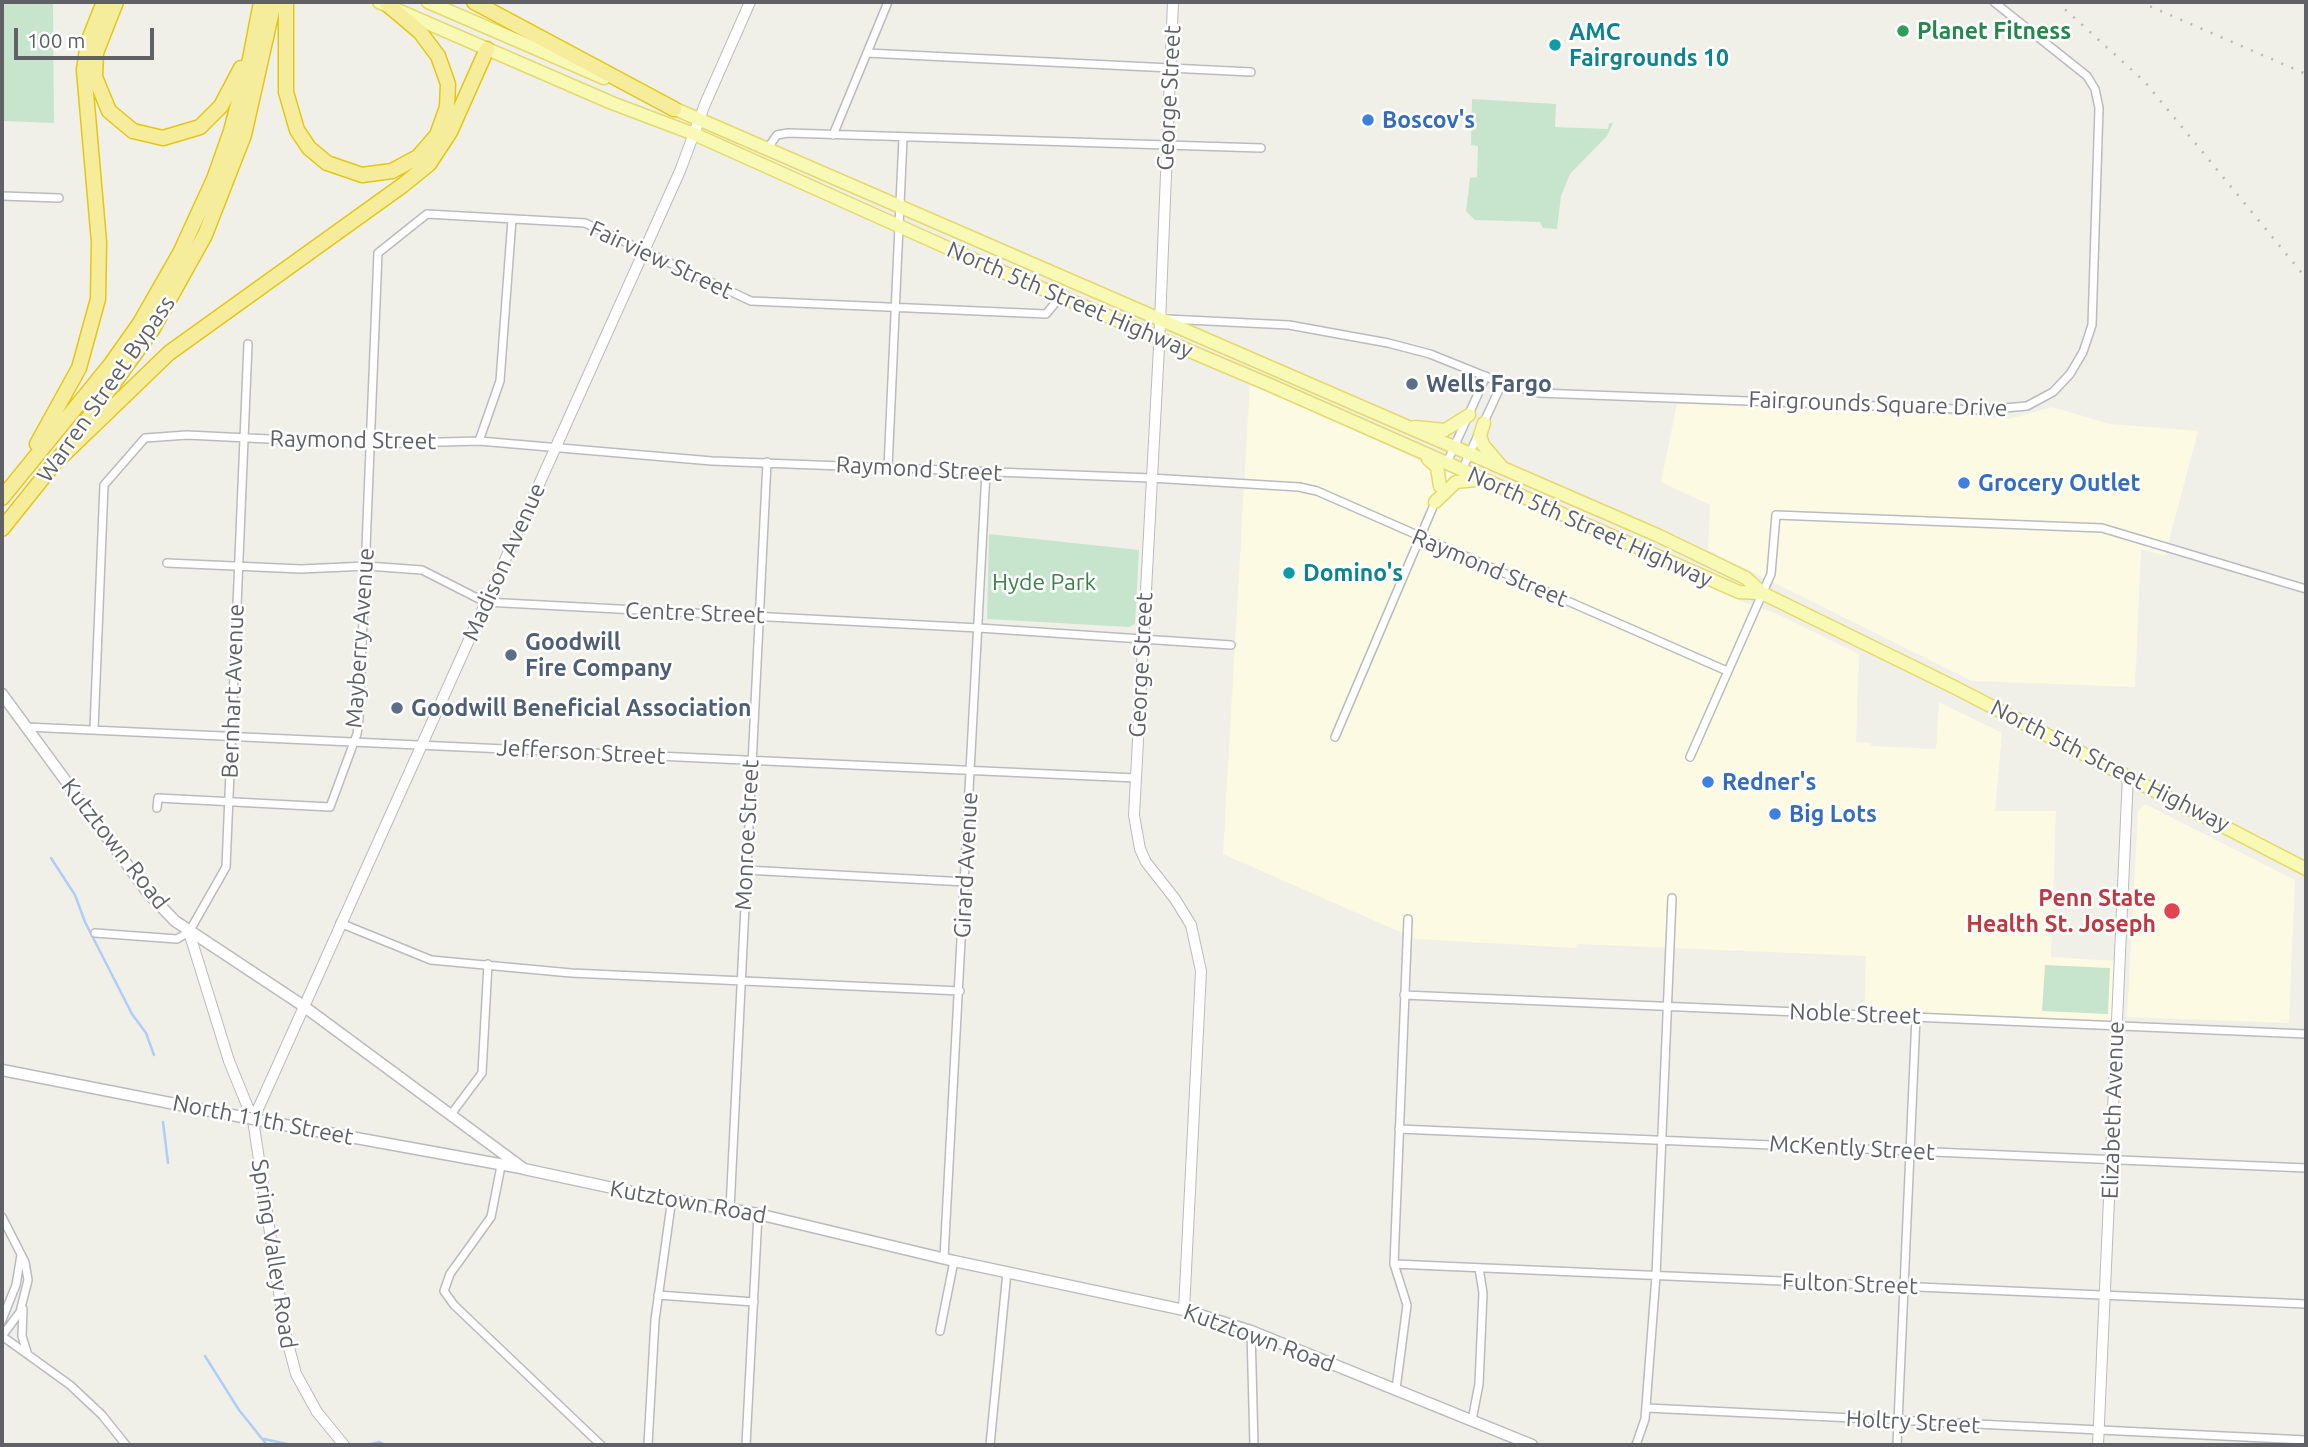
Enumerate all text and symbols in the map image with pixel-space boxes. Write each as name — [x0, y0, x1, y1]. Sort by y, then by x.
scale bar — [18, 14, 158, 58]
place label: Planet Fitness — [1917, 17, 2071, 45]
place label: AMC Fairgrounds 10 — [1569, 18, 1729, 72]
marker: Planet Fitness — [1895, 23, 1911, 39]
street label: George Street — [1151, 25, 1187, 171]
text: 100 m — [27, 28, 85, 52]
marker: AMC Fairgrounds 10 — [1547, 37, 1563, 53]
place label: Boscov's — [1382, 106, 1475, 134]
marker: Boscov's — [1360, 112, 1376, 128]
street label: Fairview Street — [585, 215, 737, 305]
street label: North 5th Street Highway — [943, 236, 1197, 364]
street label: Warren Street Bypass — [31, 290, 181, 488]
place label: Wells Fargo — [1426, 370, 1552, 398]
marker: Wells Fargo — [1404, 376, 1420, 392]
street label: Fairgrounds Square Drive — [1748, 386, 2008, 422]
street label: Raymond Street — [270, 425, 436, 455]
street label: Raymond Street — [835, 451, 1003, 487]
street label: North 5th Street Highway — [1464, 461, 1716, 593]
place label: Grocery Outlet — [1978, 469, 2141, 497]
marker: Grocery Outlet — [1956, 475, 1972, 491]
street label: Madison Avenue — [457, 479, 551, 645]
street label: Raymond Street — [1408, 523, 1572, 613]
street label: Mayberry Avenue — [340, 547, 380, 729]
place label: Domino's — [1303, 559, 1403, 587]
marker: Domino's — [1281, 565, 1297, 581]
park label: Hyde Park — [992, 568, 1096, 596]
street label: George Street — [1123, 592, 1159, 738]
street label: Centre Street — [625, 597, 765, 629]
street label: Bernhart Avenue — [216, 603, 250, 779]
place label: Goodwill Fire Company — [525, 628, 672, 682]
marker: Goodwill Fire Company — [503, 647, 519, 663]
place label: Goodwill Beneficial Association — [411, 694, 752, 722]
street label: North 5th Street Highway — [1986, 694, 2234, 838]
marker: Goodwill Beneficial Association — [389, 700, 405, 716]
street label: Jefferson Street — [496, 734, 666, 770]
street label: Monroe Street — [729, 759, 765, 911]
place label: Redner's — [1722, 768, 1816, 796]
street label: Kutztown Road — [55, 773, 175, 915]
marker: Redner's — [1700, 774, 1716, 790]
street label: Girard Avenue — [948, 791, 984, 939]
place label: Big Lots — [1789, 800, 1877, 828]
marker: Big Lots — [1767, 806, 1783, 822]
place label: Penn State Health St. Joseph — [1966, 884, 2156, 938]
marker: Penn State Health St. Joseph — [2162, 901, 2182, 921]
street label: Noble Street — [1789, 998, 1921, 1030]
street label: Elizabeth Avenue — [2096, 1021, 2130, 1199]
street label: North 11th Street — [170, 1089, 356, 1151]
street label: McKently Street — [1768, 1130, 1936, 1166]
street label: Spring Valley Road — [245, 1157, 303, 1351]
street label: Kutztown Road — [608, 1175, 768, 1229]
street label: Fulton Street — [1782, 1268, 1918, 1300]
street label: Kutztown Road — [1180, 1298, 1338, 1378]
street label: Holtry Street — [1845, 1405, 1981, 1439]

